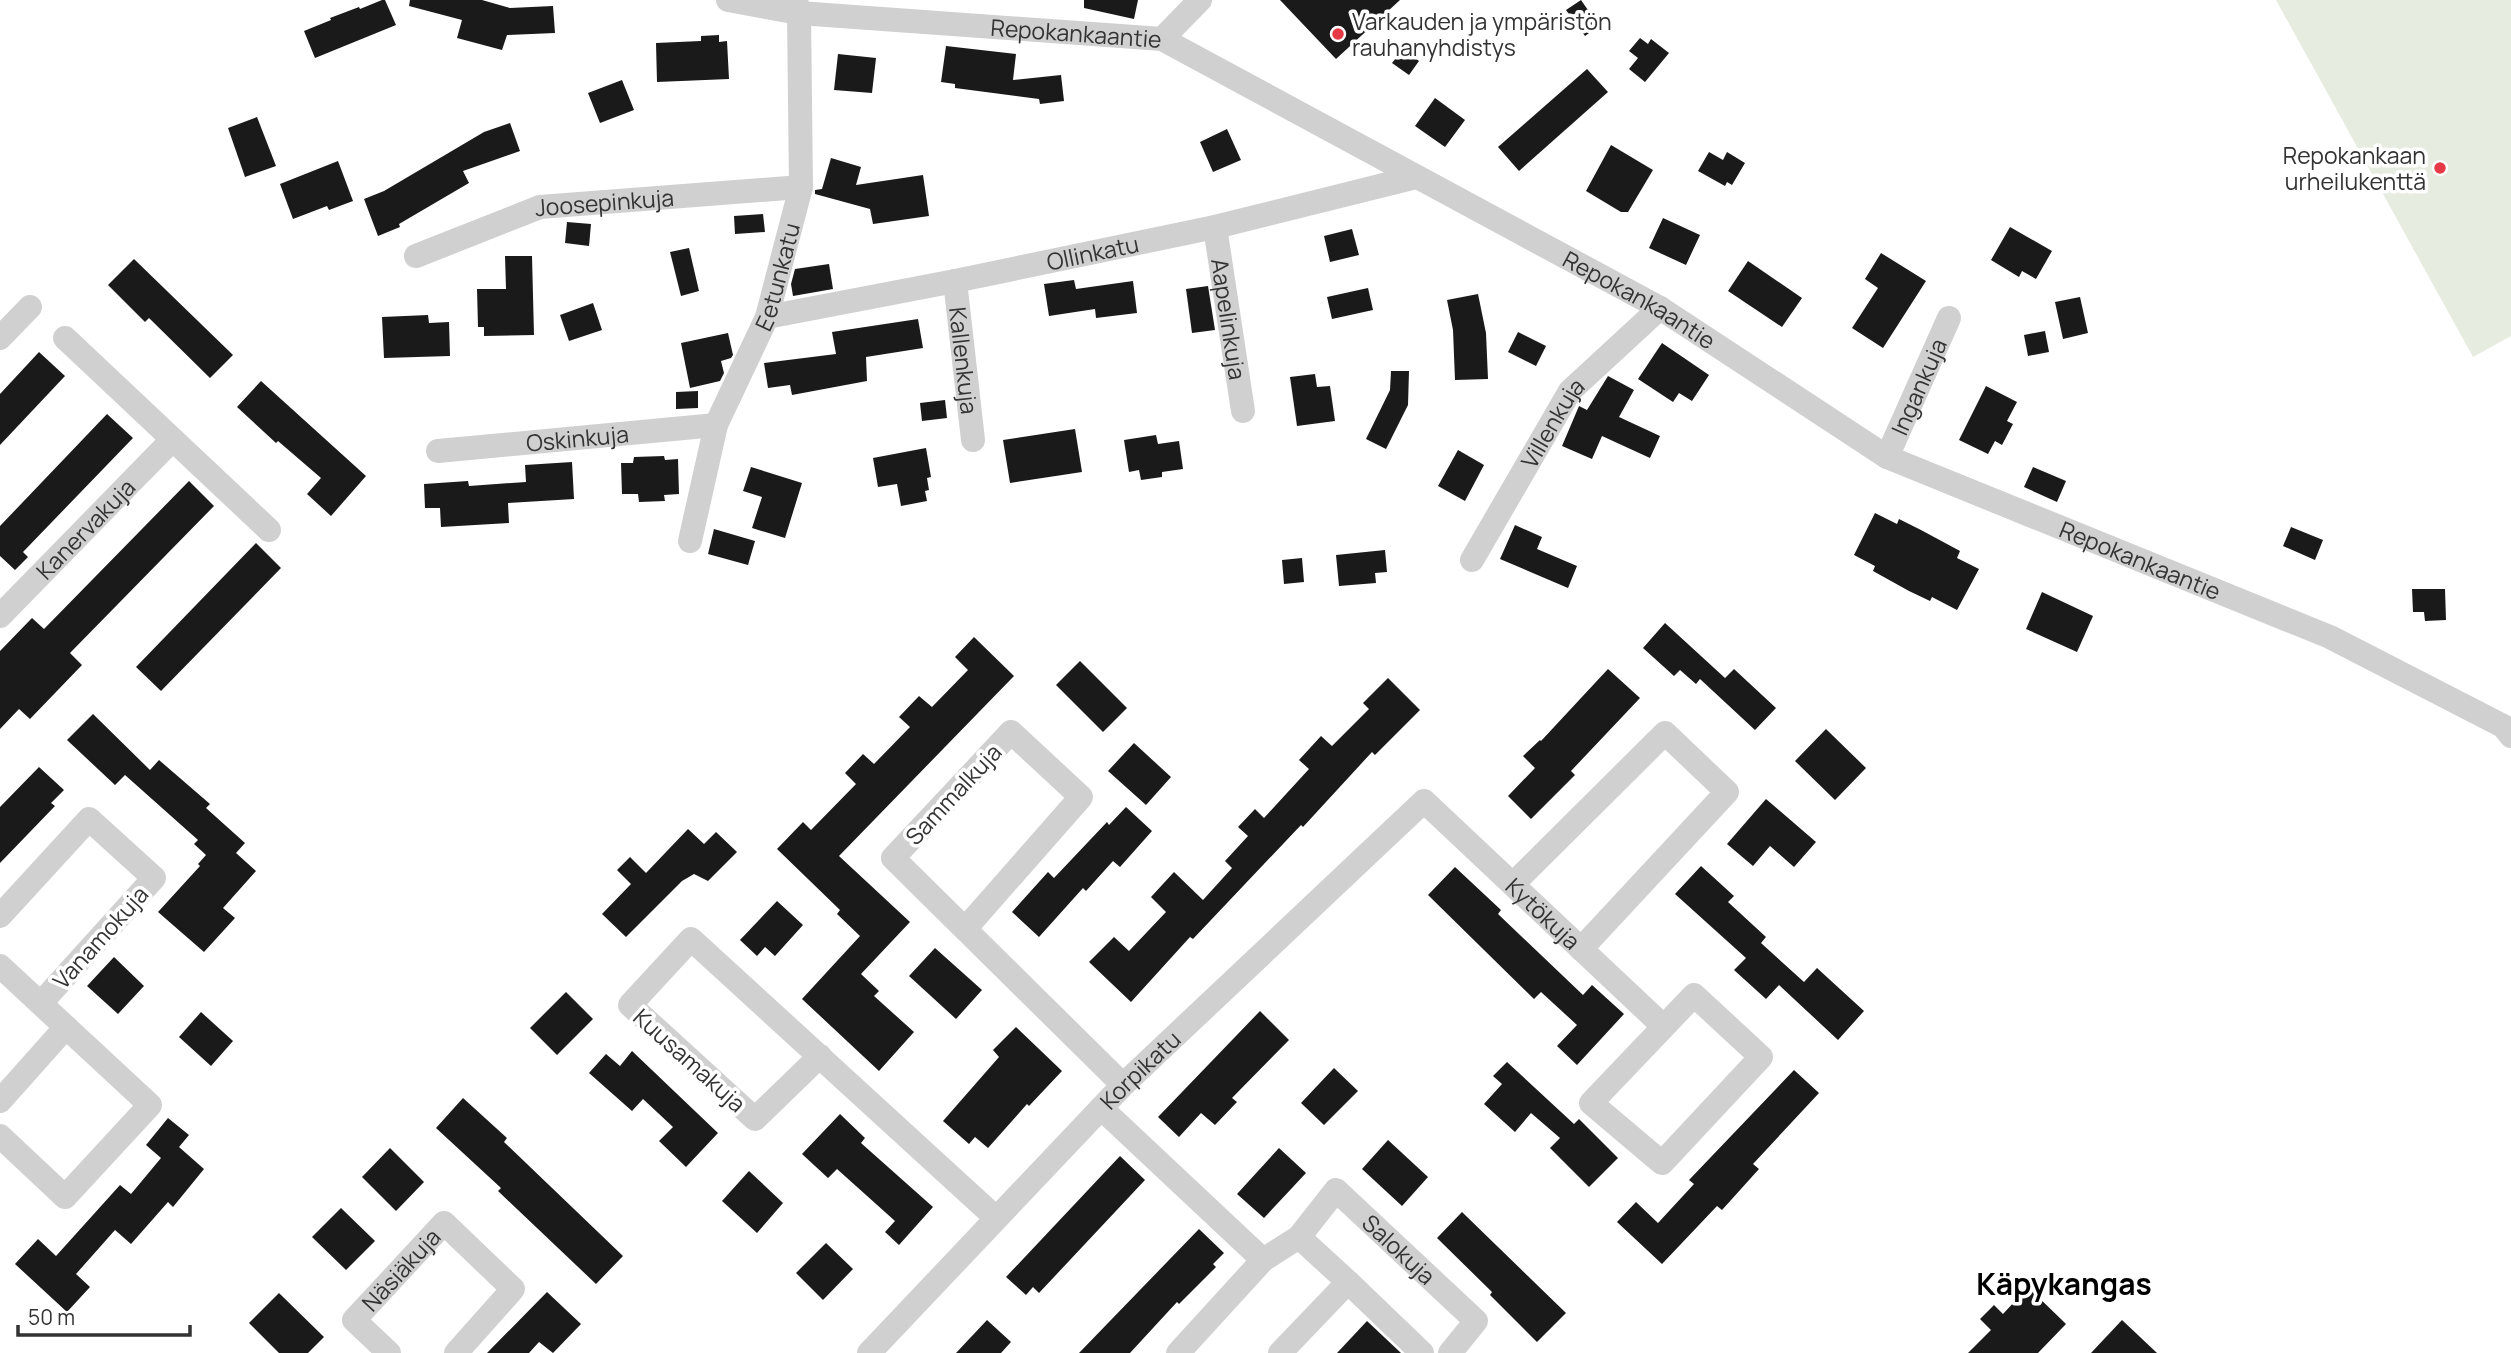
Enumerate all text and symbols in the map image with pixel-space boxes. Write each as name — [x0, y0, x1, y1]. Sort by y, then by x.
place label: Varkauden ja ympäristön rauhanyhdistys — [1352, 5, 1612, 63]
street label: Repokankaantie — [989, 11, 1163, 55]
marker: Varkauden ja ympäristön rauhanyhdistys — [1330, 26, 1346, 42]
place label: Repokankaan urheilukenttä — [2283, 139, 2426, 197]
marker: Repokankaan urheilukenttä — [2432, 160, 2448, 176]
street label: Joosepinkuja — [534, 181, 675, 223]
street label: Eetunkatu — [747, 219, 807, 336]
street label: Ollinkatu — [1044, 227, 1142, 278]
street label: Repokankaantie — [1558, 243, 1722, 356]
street label: Aapelinkuja — [1204, 256, 1254, 382]
street label: Kallenkuja — [942, 305, 986, 416]
street label: Ingankuja — [1883, 333, 1954, 440]
street label: Villenkuja — [1513, 370, 1591, 474]
street label: Oskinkuja — [525, 417, 630, 459]
street label: Kanervakuja — [29, 471, 142, 586]
street label: Repokankaantie — [2055, 513, 2226, 607]
street label: Sammalkuja — [898, 736, 1008, 852]
street label: Kytökuja — [1499, 870, 1588, 956]
street label: Vanamokuja — [45, 878, 155, 996]
street label: Kuusamakuja — [627, 1001, 753, 1119]
street label: Korpikatu — [1092, 1023, 1187, 1116]
street label: Salokuja — [1355, 1207, 1443, 1291]
street label: Näsiäkuja — [354, 1221, 447, 1318]
district label: Käpykangas — [1976, 1263, 2152, 1304]
scale bar — [18, 1294, 189, 1338]
text: 50 m — [28, 1303, 75, 1331]

